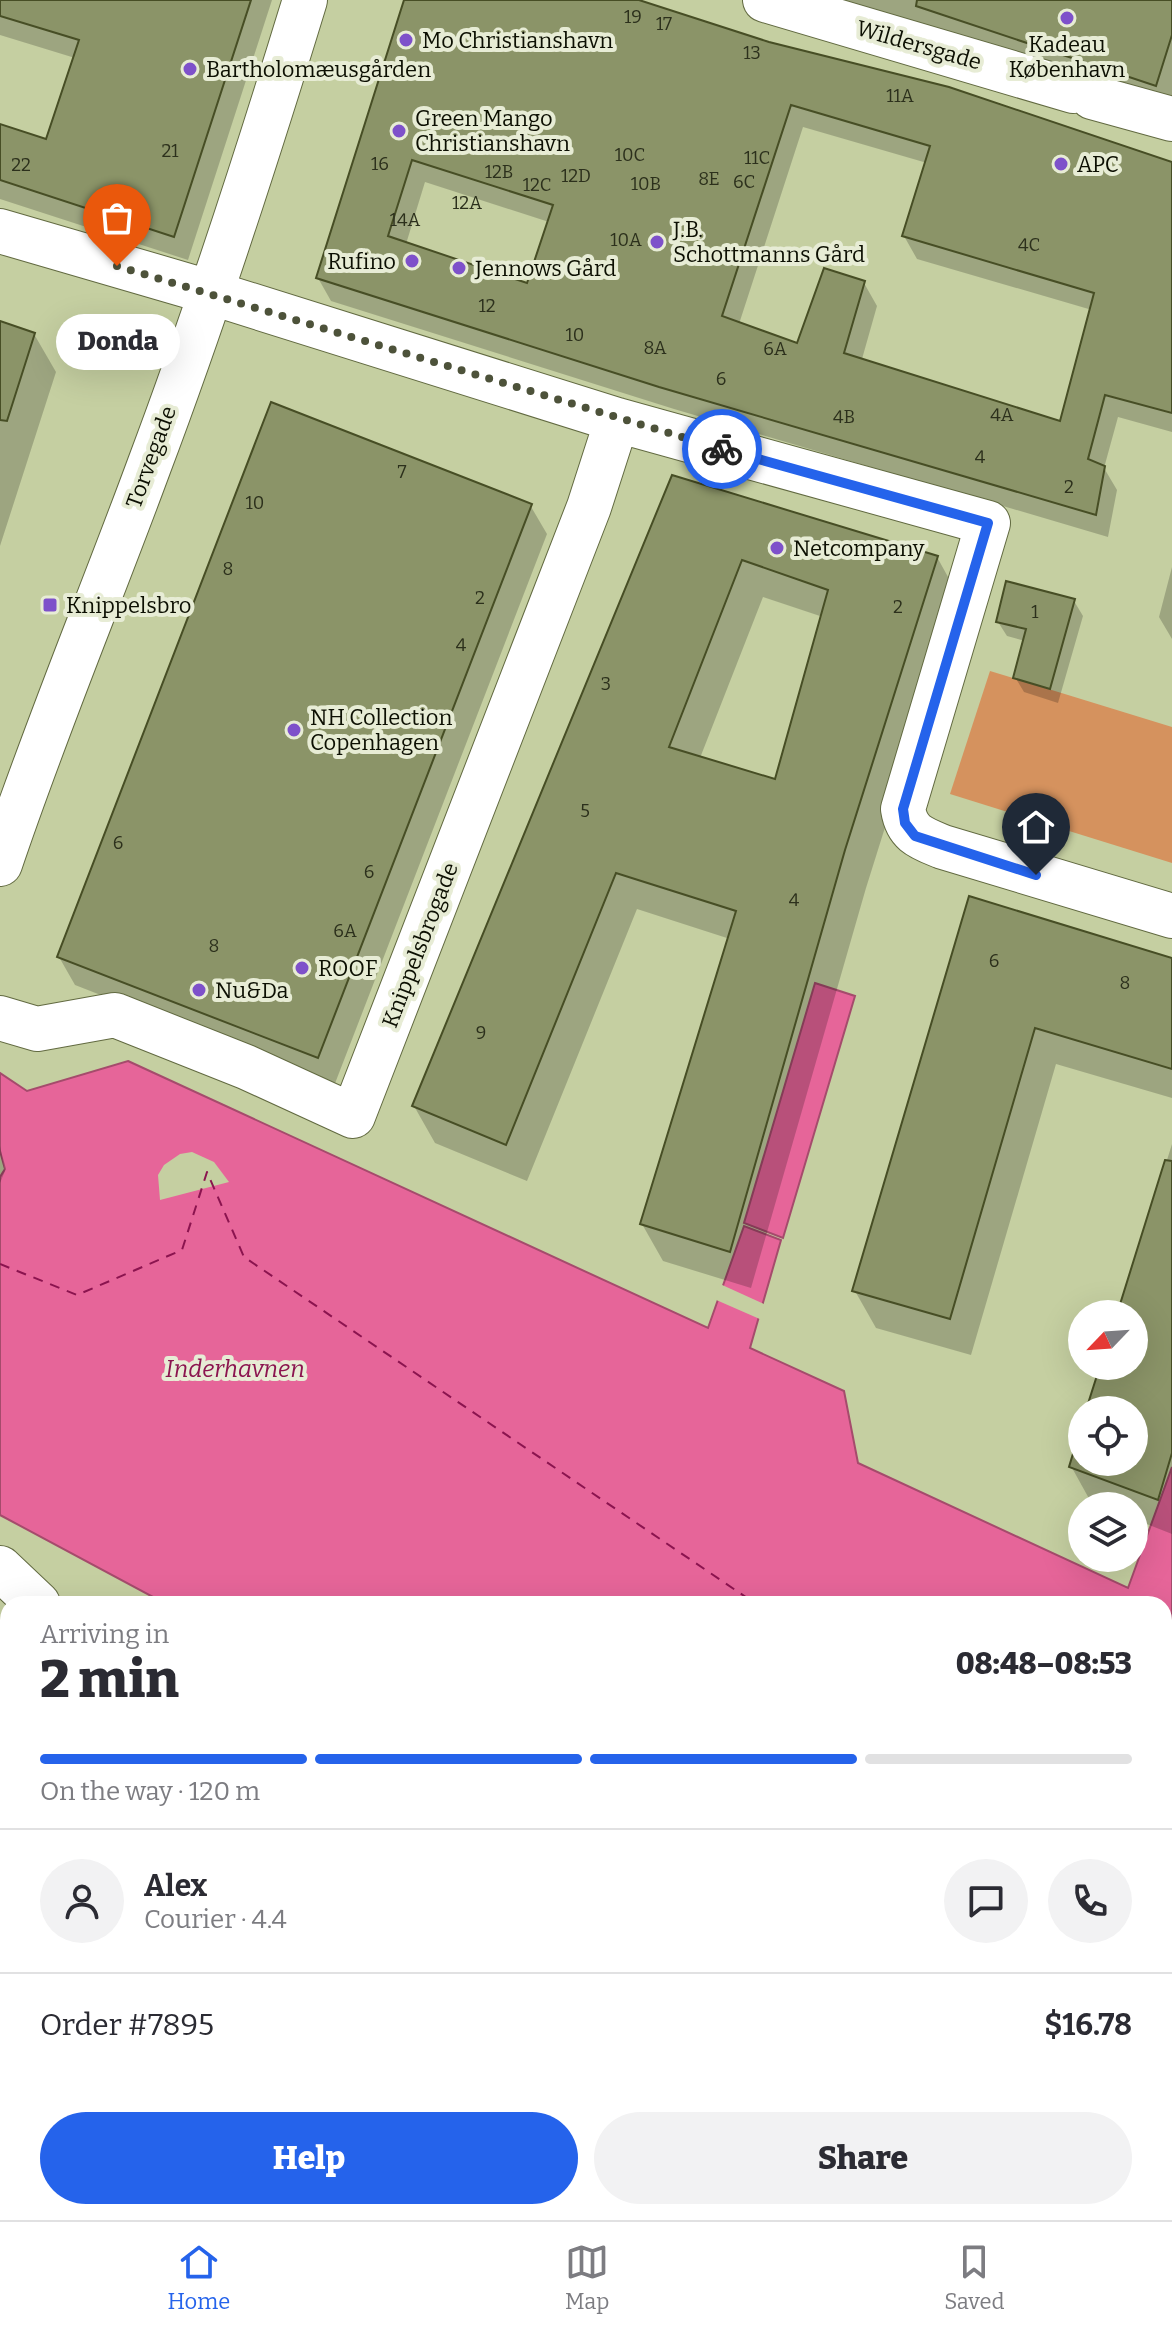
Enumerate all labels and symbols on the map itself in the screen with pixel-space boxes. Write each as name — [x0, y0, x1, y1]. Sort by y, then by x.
house number: 19 — [624, 6, 642, 28]
marker: Kadeau København — [1058, 9, 1076, 27]
house number: 17 — [656, 13, 672, 35]
street label: Wildersgade — [853, 14, 985, 76]
place label: Mo Christianshavn — [422, 27, 613, 54]
marker: Mo Christianshavn — [397, 31, 415, 49]
place label: Kadeau København — [1009, 31, 1125, 83]
house number: 13 — [743, 42, 761, 64]
place label: Bartholomæusgården — [206, 56, 431, 83]
marker: Bartholomæusgården — [181, 60, 199, 78]
house number: 11A — [886, 85, 914, 107]
place label: Green Mango Christianshavn — [415, 105, 570, 157]
marker: Green Mango Christianshavn — [390, 122, 408, 140]
house number: 21 — [161, 140, 179, 162]
house number: 10C — [615, 144, 645, 166]
house number: 11C — [744, 147, 770, 169]
place label: APC — [1077, 151, 1119, 178]
house number: 16 — [371, 153, 389, 175]
house number: 22 — [11, 154, 31, 176]
marker: APC — [1052, 155, 1070, 173]
house number: 12B — [485, 161, 513, 183]
house number: 12D — [561, 165, 591, 187]
house number: 8E — [698, 168, 720, 190]
house number: 6C — [733, 171, 755, 193]
house number: 10B — [631, 173, 661, 195]
house number: 12C — [523, 174, 551, 196]
pin — [83, 184, 151, 266]
house number: 12A — [452, 192, 482, 214]
house number: 14A — [390, 209, 421, 231]
place label: J.B. Schottmanns Gård — [672, 216, 865, 268]
house number: 10A — [610, 229, 642, 251]
marker: J.B. Schottmanns Gård — [648, 233, 666, 251]
house number: 4C — [1018, 234, 1040, 256]
place label: Rufino — [327, 248, 396, 275]
marker: Rufino — [403, 252, 421, 270]
place label: Jennows Gård — [474, 255, 616, 282]
marker: Jennows Gård — [450, 259, 468, 277]
house number: 12 — [478, 295, 496, 317]
callout: Donda — [55, 314, 179, 370]
house number: 10 — [566, 324, 584, 346]
house number: 8A — [644, 337, 667, 359]
house number: 6A — [763, 338, 787, 360]
house number: 6 — [716, 368, 726, 390]
street label: Torvegade — [120, 402, 182, 512]
house number: 4A — [990, 404, 1014, 426]
house number: 4B — [833, 406, 855, 428]
courier — [682, 409, 762, 489]
house number: 4 — [975, 446, 986, 468]
house number: 7 — [397, 461, 407, 483]
house number: 2 — [1064, 476, 1074, 498]
house number: 10 — [246, 492, 264, 514]
place label: Netcompany — [793, 535, 925, 562]
marker: Netcompany — [768, 539, 786, 557]
house number: 8 — [223, 558, 233, 580]
house number: 2 — [475, 587, 485, 609]
place label: Knippelsbro — [66, 592, 191, 619]
marker: Knippelsbro — [41, 596, 59, 614]
house number: 2 — [893, 596, 903, 618]
house number: 1 — [1031, 601, 1039, 623]
house number: 4 — [456, 634, 467, 656]
house number: 3 — [601, 673, 611, 695]
place label: NH Collection Copenhagen — [310, 704, 452, 756]
marker: NH Collection Copenhagen — [285, 721, 303, 739]
pin — [1002, 793, 1070, 875]
house number: 5 — [580, 800, 590, 822]
house number: 6 — [113, 832, 123, 854]
street label: Knippelsbrogade — [376, 859, 464, 1031]
house number: 6 — [364, 861, 374, 883]
house number: 4 — [789, 889, 800, 911]
house number: 6A — [333, 920, 357, 942]
house number: 8 — [209, 935, 219, 957]
house number: 6 — [989, 950, 999, 972]
place label: ROOF — [318, 955, 377, 982]
marker: ROOF — [293, 959, 311, 977]
house number: 8 — [1120, 972, 1130, 994]
place label: Nu&Da — [215, 977, 289, 1004]
marker: Nu&Da — [190, 981, 208, 999]
house number: 9 — [476, 1022, 486, 1044]
north arrow — [1068, 1300, 1148, 1380]
water label: Inderhavnen — [165, 1355, 305, 1383]

